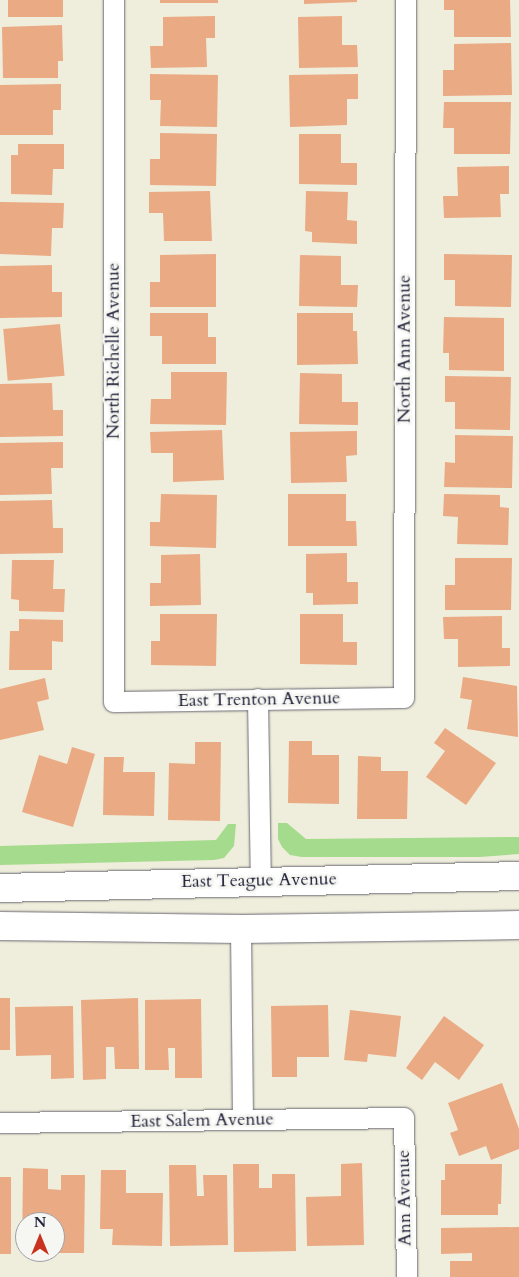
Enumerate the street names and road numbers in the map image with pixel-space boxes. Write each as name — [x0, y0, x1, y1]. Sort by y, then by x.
street label: North Richelle Avenue — [103, 263, 125, 439]
street label: North Ann Avenue — [394, 275, 416, 423]
street label: East Trenton Avenue — [178, 688, 340, 712]
street label: East Teague Avenue — [181, 869, 337, 893]
street label: East Salem Avenue — [130, 1109, 274, 1133]
street label: Ann Avenue — [393, 1150, 417, 1246]

